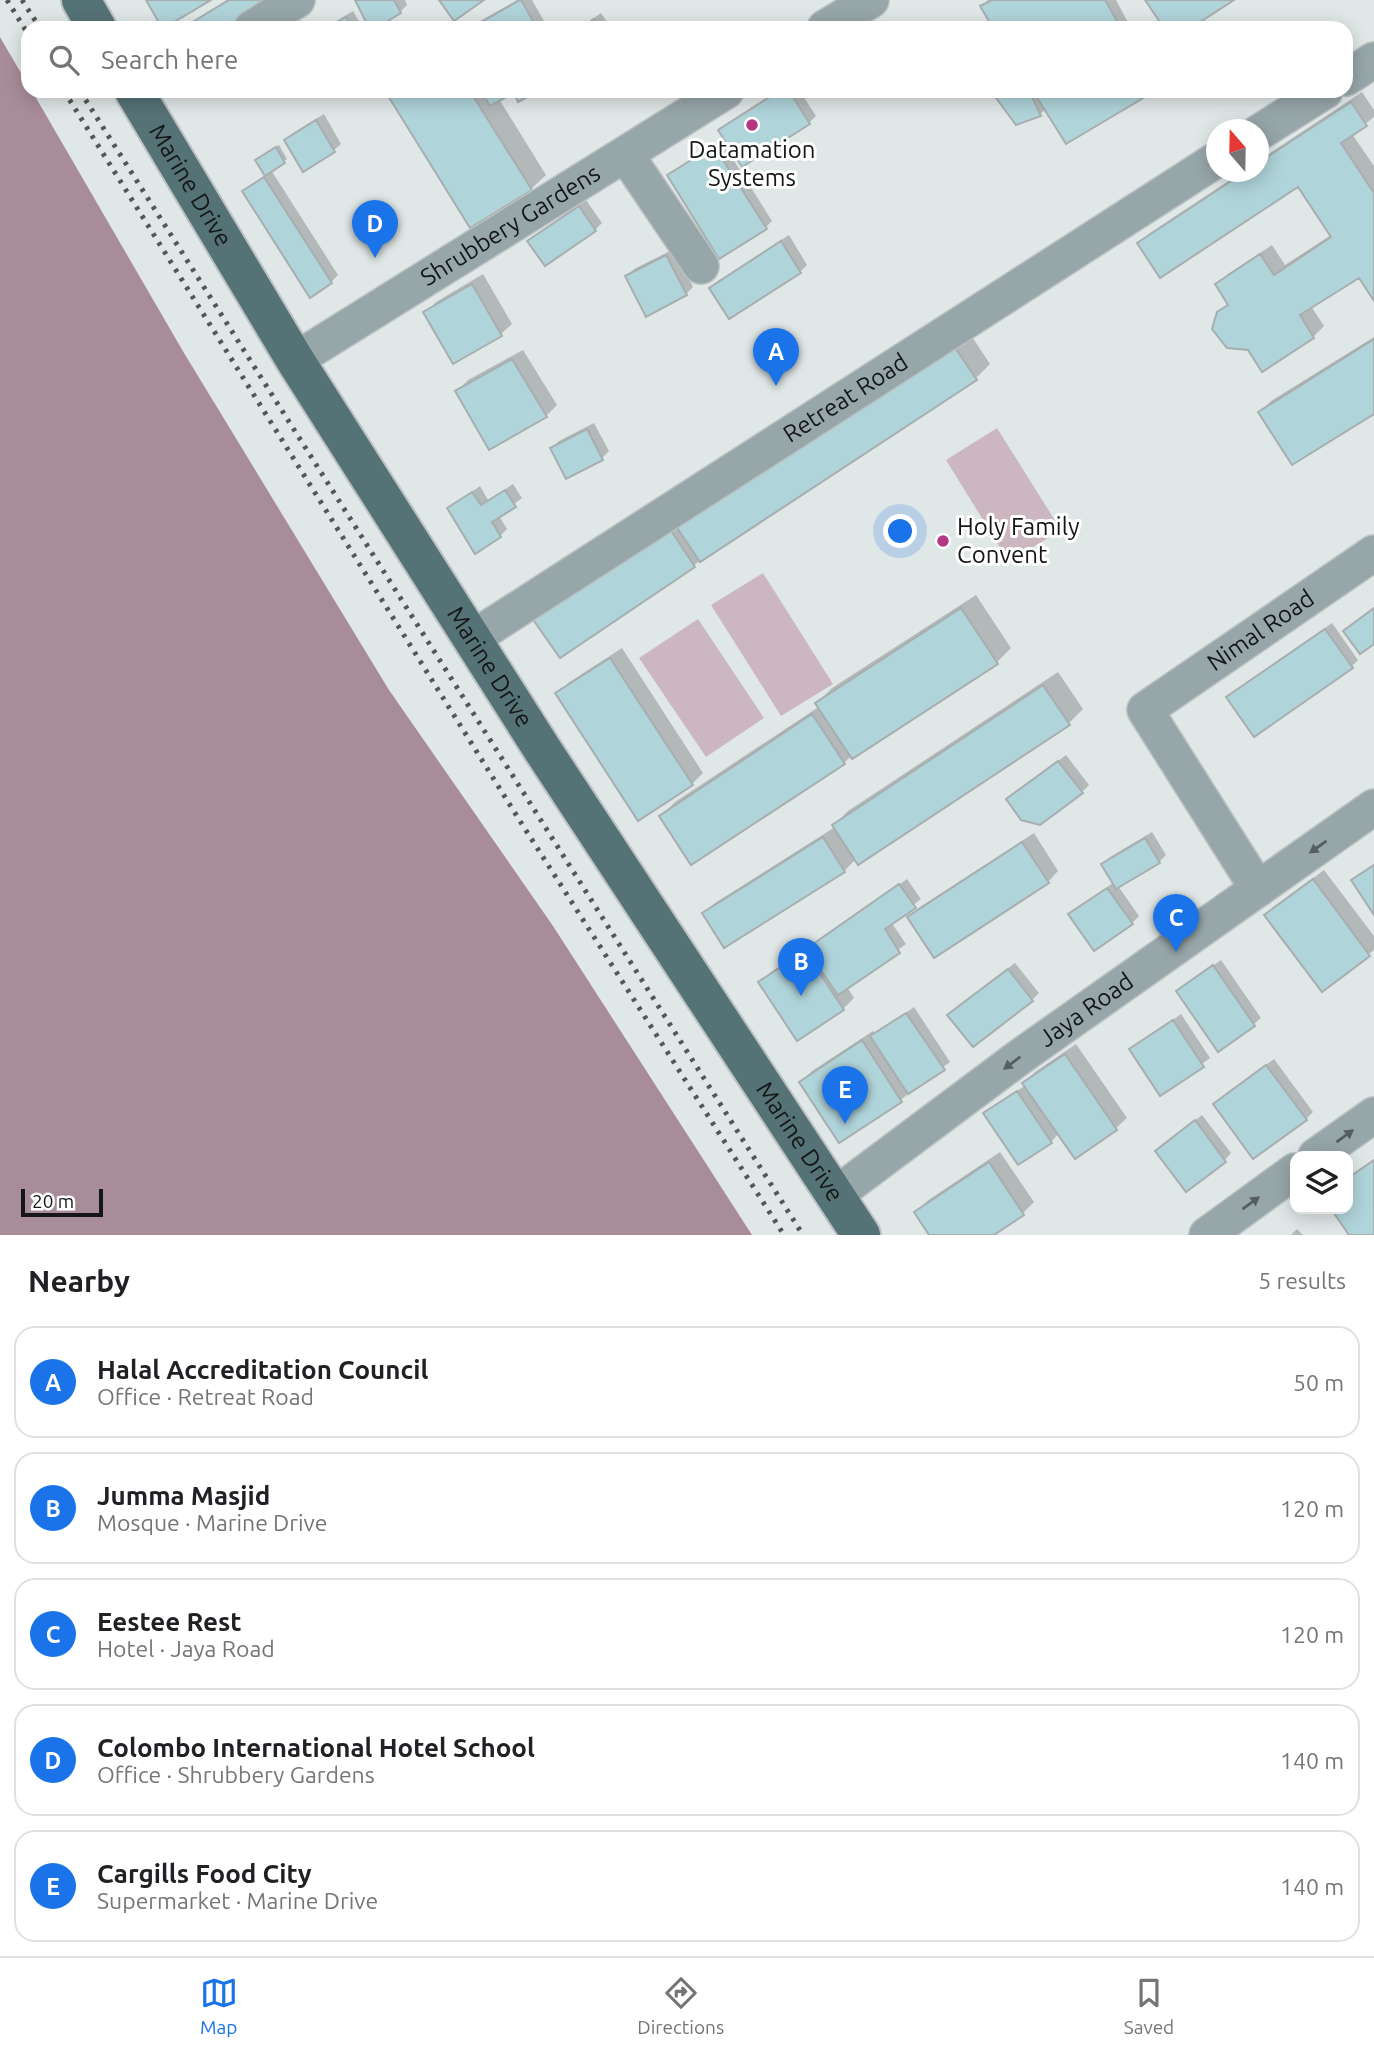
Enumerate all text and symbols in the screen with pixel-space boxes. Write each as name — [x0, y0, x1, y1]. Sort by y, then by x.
search box — [21, 21, 1353, 98]
icon: search — [45, 41, 83, 79]
text: Search here — [101, 45, 238, 74]
marker: Datamation Systems — [744, 117, 760, 133]
street label: Marine Drive — [144, 119, 238, 251]
north arrow — [1206, 119, 1269, 182]
place label: Datamation Systems — [688, 136, 816, 191]
street label: Shrubbery Gardens — [416, 159, 605, 291]
pin: D — [352, 200, 398, 258]
pin: A — [753, 328, 799, 386]
street label: Retreat Road — [778, 348, 913, 448]
place label: Holy Family Convent — [957, 513, 1080, 568]
your location — [883, 514, 917, 548]
marker: Holy Family Convent — [935, 533, 951, 549]
street label: Nimal Road — [1202, 584, 1319, 676]
street label: Marine Drive — [442, 601, 538, 732]
one-way arrow — [1309, 840, 1327, 854]
pin: C — [1153, 894, 1199, 952]
pin: B — [778, 938, 824, 996]
street label: Jaya Road — [1034, 967, 1138, 1052]
one-way arrow — [1004, 1055, 1022, 1070]
pin: E — [822, 1066, 868, 1124]
street label: Marine Drive — [751, 1077, 849, 1206]
one-way arrow — [1336, 1129, 1354, 1143]
map controls — [1290, 1151, 1353, 1214]
button: layers — [1290, 1151, 1353, 1214]
scale bar — [21, 1186, 103, 1218]
text: 20 m — [32, 1190, 74, 1212]
one-way arrow — [1242, 1196, 1260, 1210]
text: Nearby — [28, 1264, 130, 1298]
text: 5 results — [1258, 1268, 1346, 1293]
text: Halal Accreditation Council — [97, 1355, 428, 1384]
text: A — [45, 1370, 61, 1395]
text: 50 m — [1293, 1370, 1344, 1395]
text: Office · Retreat Road — [97, 1384, 314, 1409]
text: Jumma Masjid — [97, 1481, 270, 1510]
text: B — [45, 1496, 61, 1521]
text: 120 m — [1280, 1496, 1344, 1521]
text: Mosque · Marine Drive — [97, 1510, 327, 1535]
text: Eestee Rest — [97, 1607, 241, 1636]
text: C — [46, 1622, 60, 1647]
text: 120 m — [1280, 1622, 1344, 1647]
text: Hotel · Jaya Road — [97, 1636, 275, 1661]
text: Colombo International Hotel School — [97, 1733, 535, 1762]
text: D — [45, 1748, 61, 1773]
text: 140 m — [1280, 1748, 1344, 1773]
text: Office · Shrubbery Gardens — [97, 1762, 375, 1787]
text: Cargills Food City — [97, 1859, 312, 1888]
text: E — [46, 1874, 60, 1899]
text: 140 m — [1280, 1874, 1344, 1899]
text: Supermarket · Marine Drive — [97, 1888, 378, 1913]
tab: Map — [200, 1974, 238, 2038]
tab: Directions — [637, 1974, 724, 2038]
tab: Saved — [1124, 1974, 1174, 2038]

